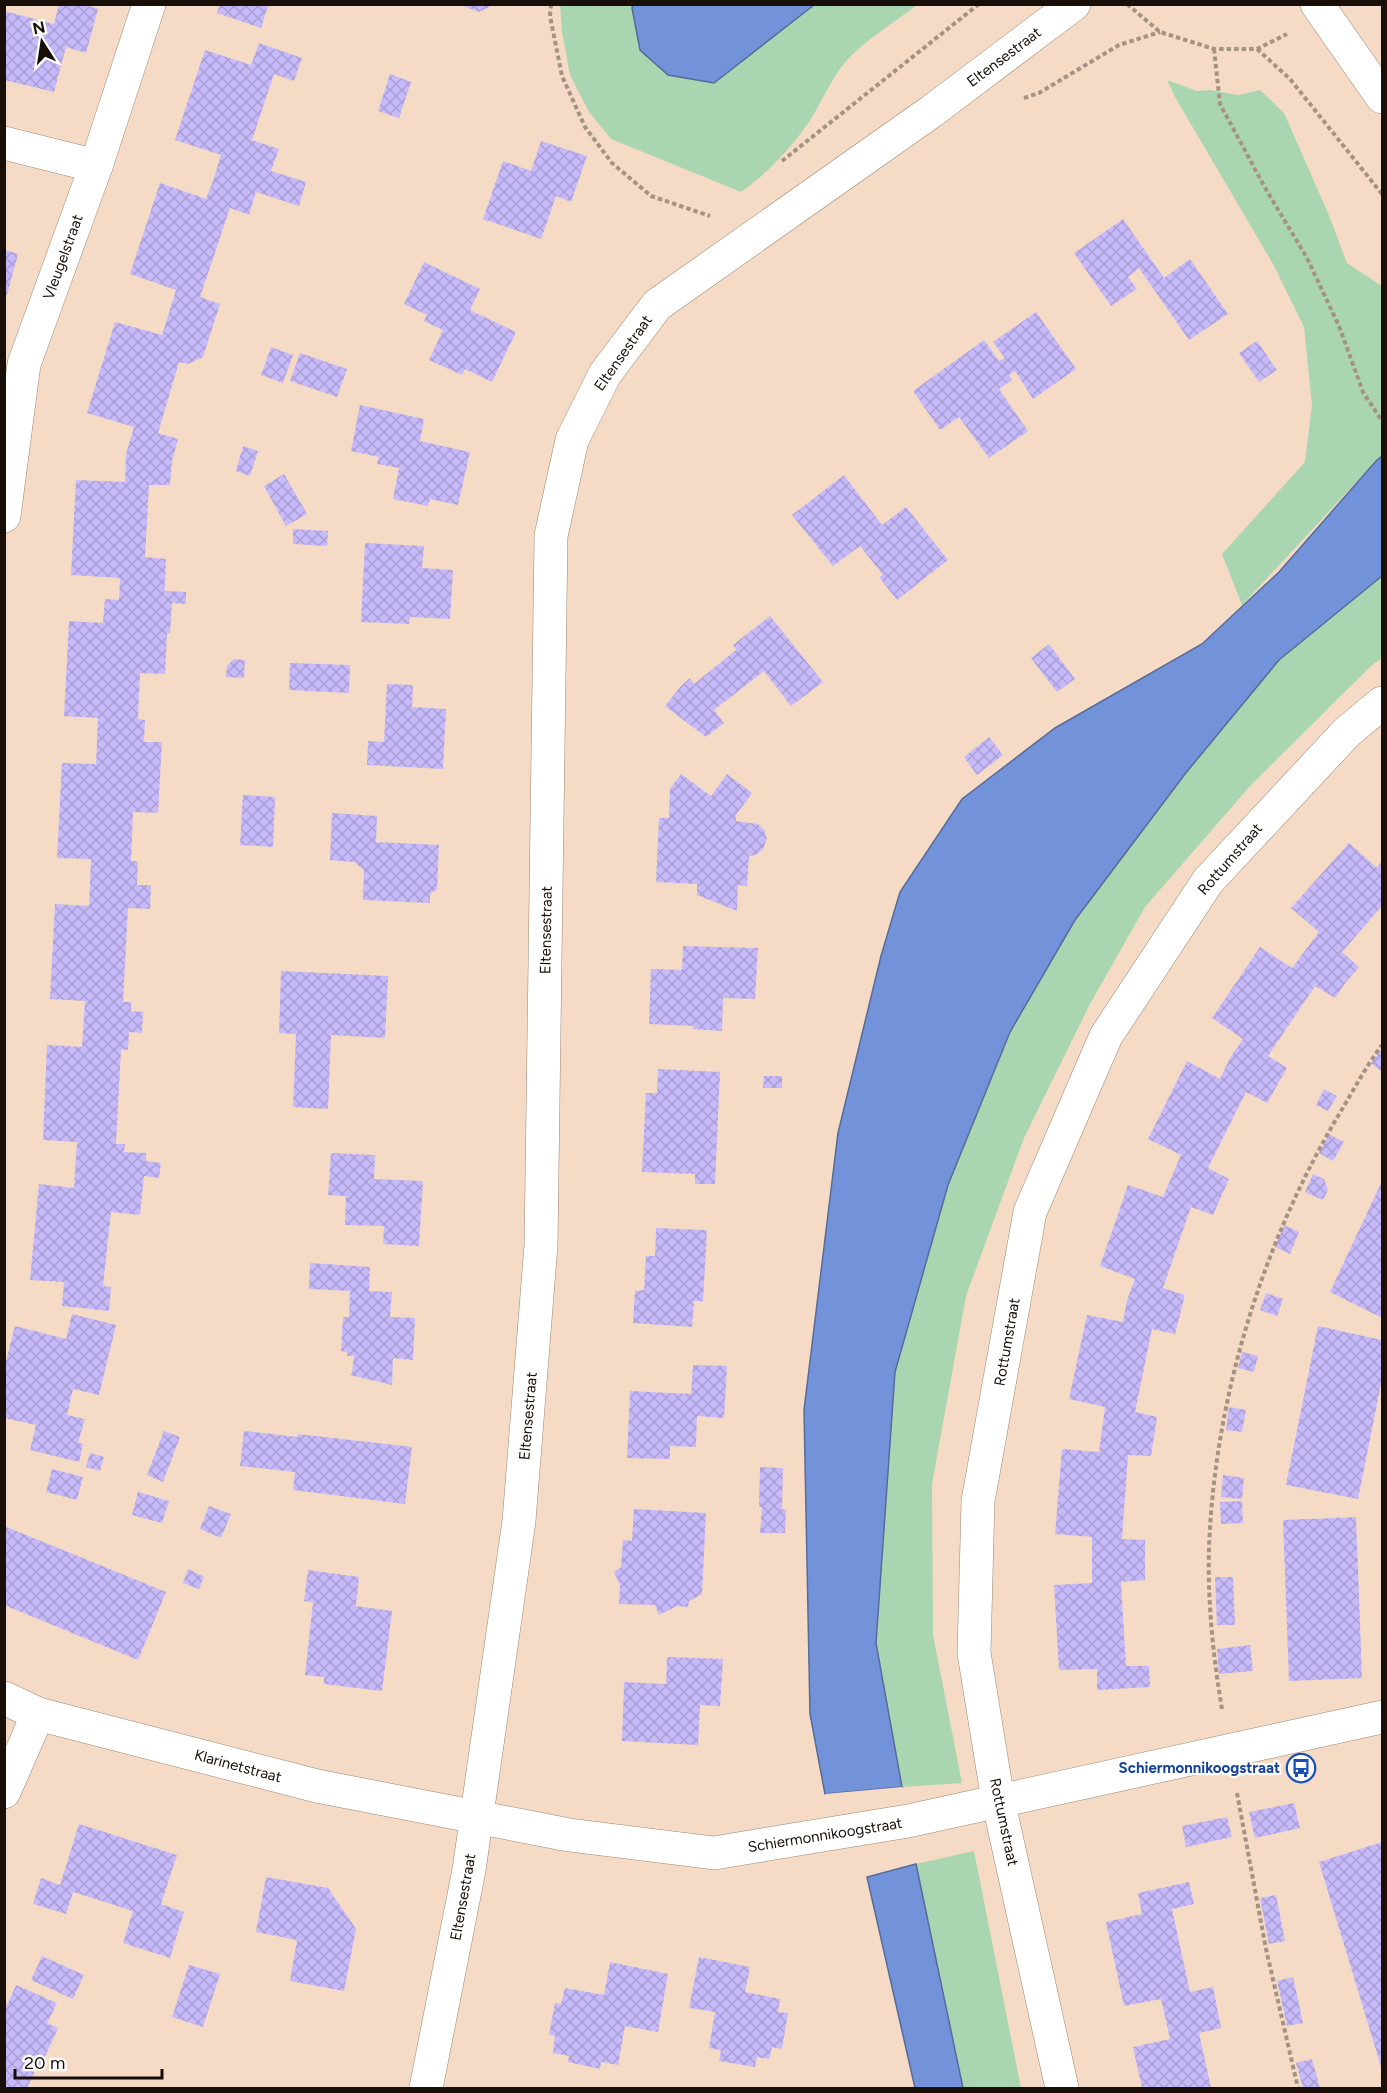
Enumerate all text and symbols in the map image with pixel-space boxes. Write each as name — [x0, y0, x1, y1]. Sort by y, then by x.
north arrow — [12, 12, 72, 72]
text: N — [31, 17, 47, 38]
street label: Eltensestraat — [963, 23, 1045, 91]
street label: Vleugelstraat — [39, 212, 87, 302]
street label: Eltensestraat — [590, 311, 656, 394]
street label: Rottumstraat — [1194, 819, 1266, 899]
street label: Eltensestraat — [536, 885, 556, 974]
street label: Rottumstraat — [990, 1296, 1024, 1388]
street label: Eltensestraat — [515, 1371, 541, 1461]
street label: Klarinetstraat — [192, 1746, 284, 1786]
bus stop icon: Schiermonnikoogstraat — [1285, 1752, 1317, 1784]
place label: Schiermonnikoogstraat — [1119, 1759, 1280, 1777]
street label: Rottumstraat — [986, 1776, 1022, 1868]
street label: Schiermonnikoogstraat — [746, 1814, 904, 1856]
street label: Eltensestraat — [446, 1852, 480, 1942]
scale bar — [15, 2042, 162, 2080]
text: 20 m — [24, 2052, 65, 2074]

